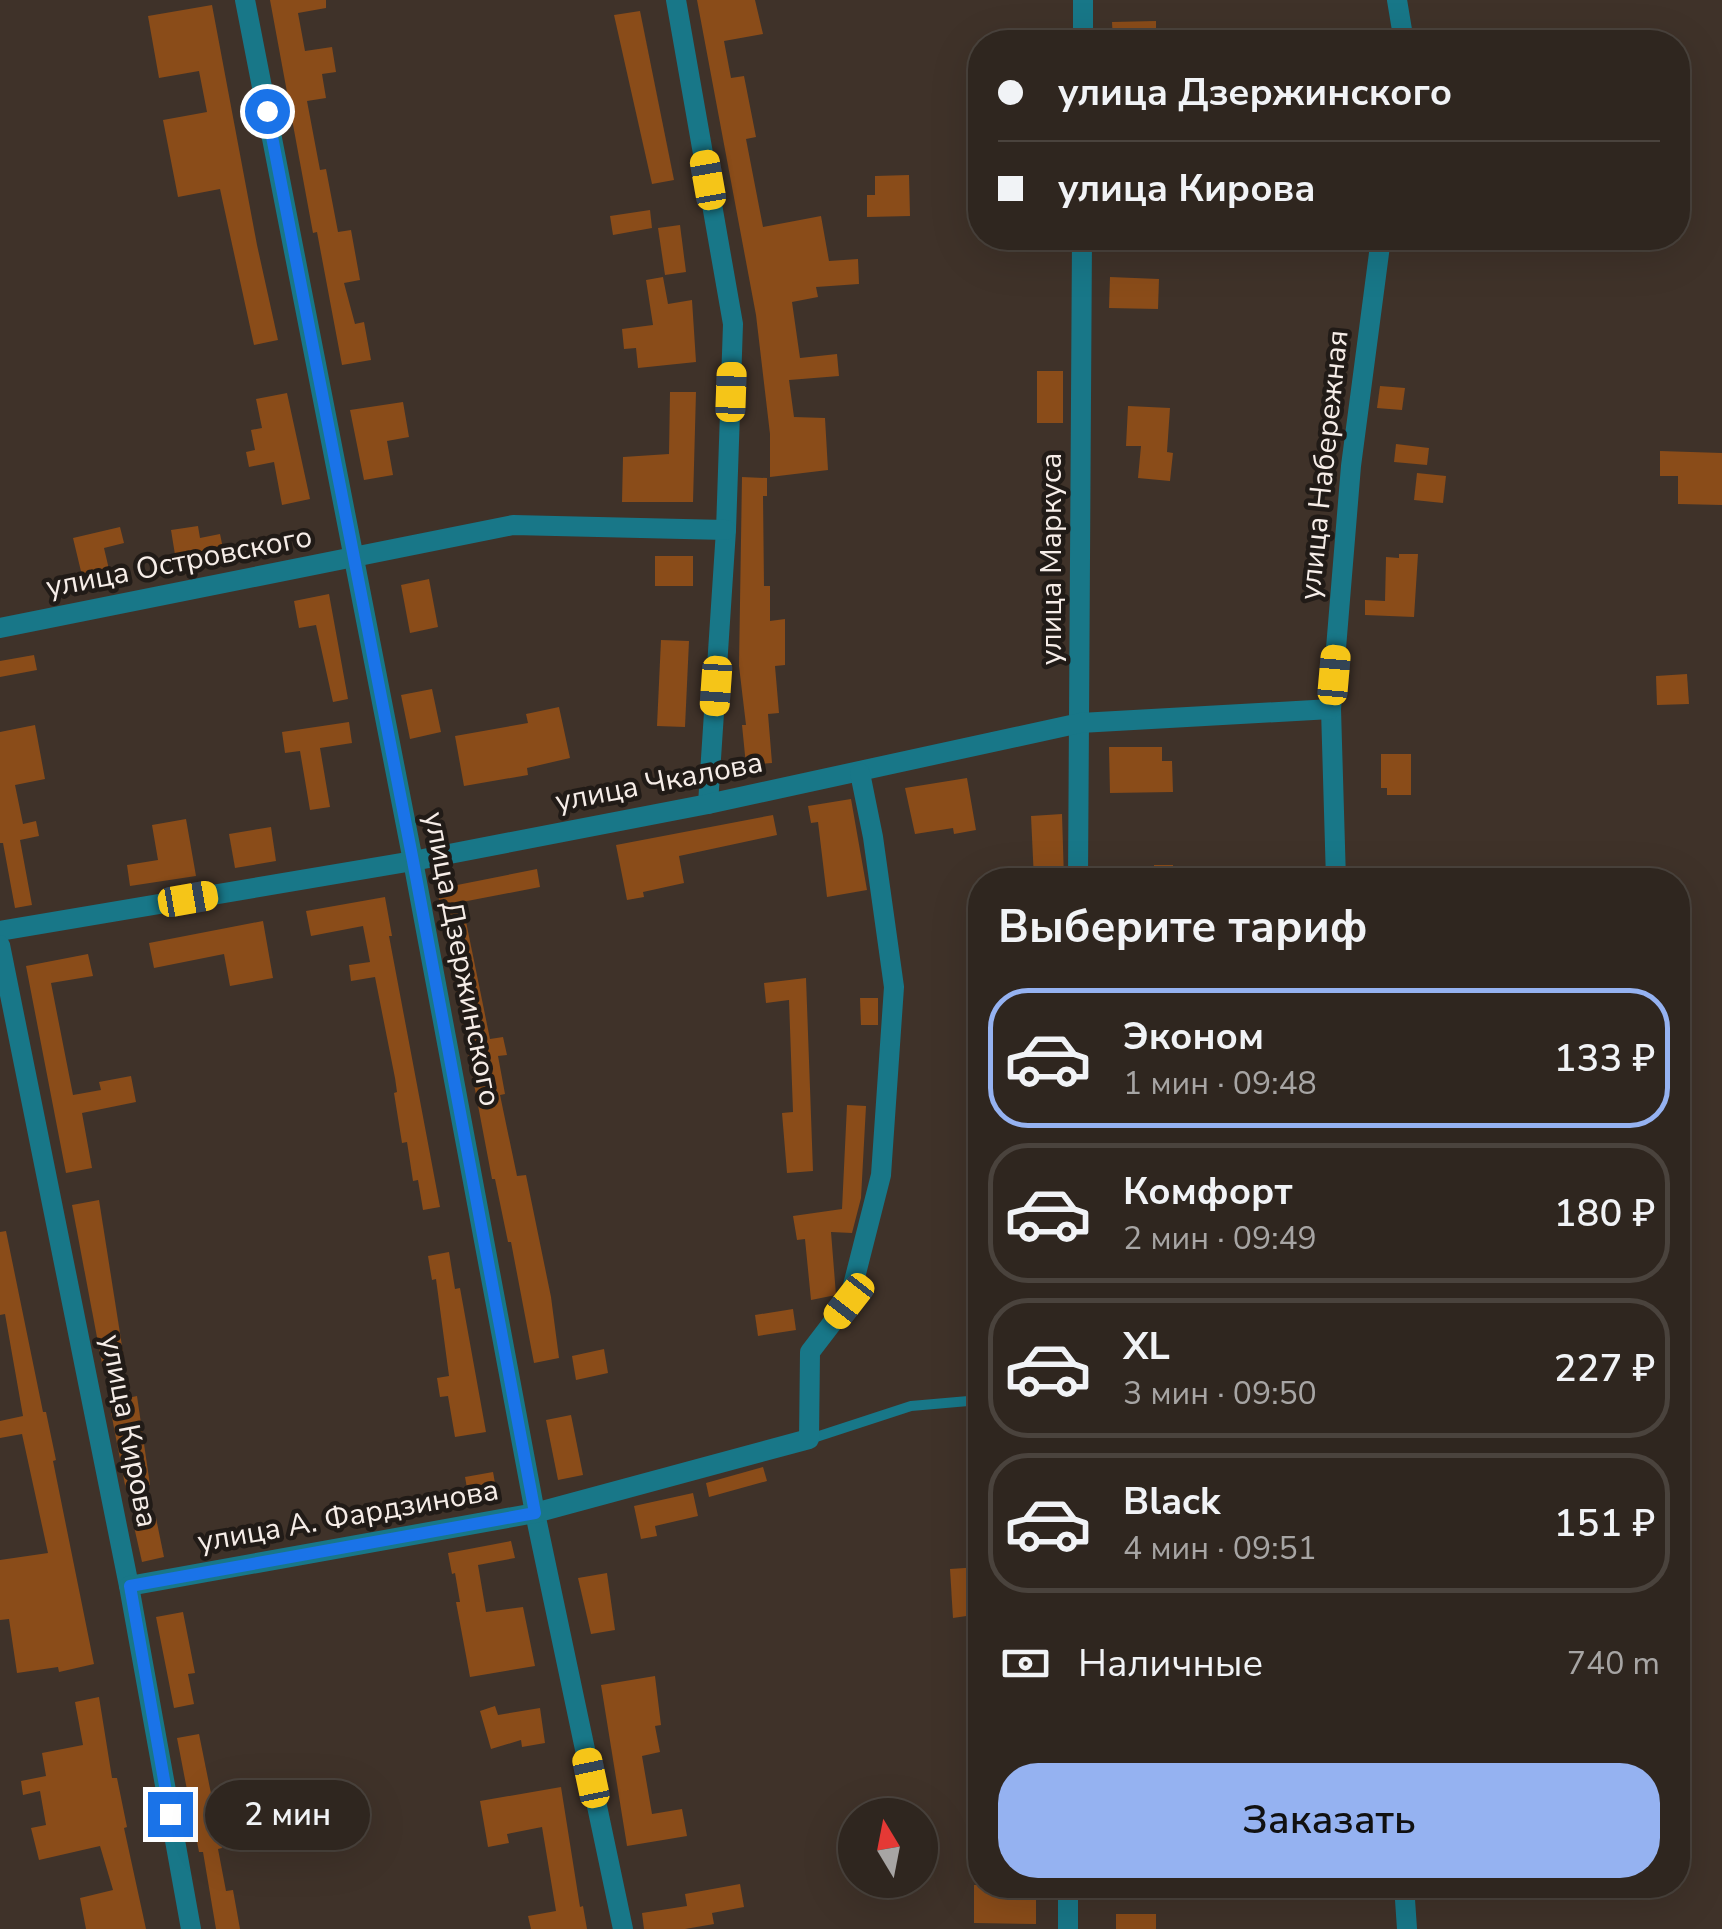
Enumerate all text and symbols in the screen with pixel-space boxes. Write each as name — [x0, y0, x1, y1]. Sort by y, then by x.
text: улица Дзержинского — [1058, 67, 1452, 118]
route start — [245, 89, 290, 134]
car — [688, 148, 728, 212]
text: улица Кирова — [1058, 163, 1316, 214]
street label: улица Набережная — [1289, 328, 1359, 602]
car — [715, 361, 747, 423]
street label: улица Маркуса — [1031, 453, 1072, 665]
street label: улица Островского — [43, 516, 315, 608]
car — [1316, 644, 1352, 706]
car — [699, 655, 733, 717]
street label: улица Чкалова — [552, 742, 766, 822]
street label: улица Дзержинского — [413, 808, 511, 1110]
car — [156, 879, 220, 919]
text: Выберите тариф — [998, 897, 1368, 958]
text: Эконом — [1123, 1011, 1264, 1062]
icon: car — [1003, 1013, 1093, 1103]
text: 133 ₽ — [1554, 1033, 1655, 1084]
text: 1 мин · 09:48 — [1123, 1062, 1317, 1105]
text: Комфорт — [1123, 1166, 1292, 1217]
icon: car — [1003, 1168, 1093, 1258]
text: 180 ₽ — [1554, 1188, 1655, 1239]
text: 2 мин · 09:49 — [1123, 1217, 1317, 1260]
car — [819, 1268, 879, 1334]
text: XL — [1123, 1321, 1170, 1372]
icon: car — [1003, 1323, 1093, 1413]
street label: улица Кирова — [90, 1331, 168, 1531]
text: 227 ₽ — [1554, 1343, 1655, 1394]
text: 3 мин · 09:50 — [1123, 1372, 1317, 1415]
street label: улица А. Фардзинова — [194, 1469, 502, 1563]
text: Black — [1123, 1476, 1220, 1527]
icon: car — [1003, 1478, 1093, 1568]
text: 151 ₽ — [1554, 1498, 1655, 1549]
text: 4 мин · 09:51 — [1123, 1527, 1317, 1570]
icon: cash — [998, 1636, 1053, 1691]
text: Наличные — [1078, 1638, 1263, 1689]
text: 740 m — [1567, 1642, 1660, 1685]
car — [570, 1746, 612, 1810]
button: Заказать — [998, 1763, 1660, 1878]
callout: 2 мин — [205, 1779, 370, 1849]
route end — [148, 1792, 193, 1837]
text: 2 мин — [244, 1793, 331, 1836]
north arrow — [838, 1798, 938, 1898]
map controls — [838, 1798, 938, 1898]

